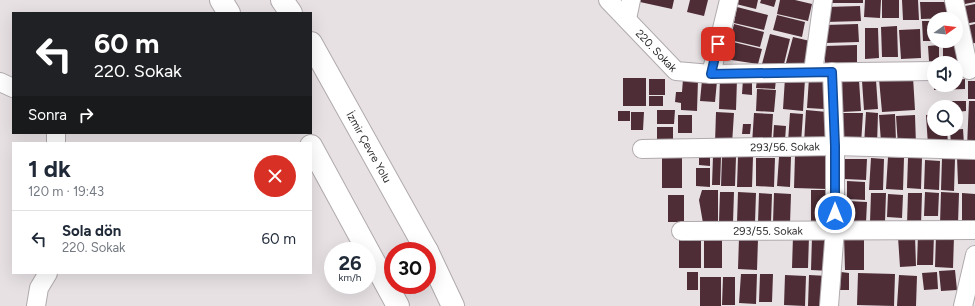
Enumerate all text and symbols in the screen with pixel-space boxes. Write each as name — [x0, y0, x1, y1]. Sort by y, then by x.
north arrow — [927, 12, 963, 48]
map controls — [927, 12, 963, 136]
text: 60 m — [94, 26, 159, 60]
street label: 220. Sokak — [633, 27, 680, 75]
pin — [701, 27, 735, 61]
icon: left — [28, 28, 80, 80]
icon: arrive — [707, 33, 729, 55]
button: sound — [927, 56, 963, 92]
text: 220. Sokak — [94, 60, 182, 82]
button: search — [927, 100, 963, 136]
icon: right — [75, 104, 97, 126]
text: Sonra — [28, 106, 67, 124]
street label: İzmir Çevre Yolu — [343, 109, 394, 185]
street label: 293/56. Sokak — [750, 140, 821, 154]
text: 1 dk — [28, 154, 71, 183]
button: close — [254, 155, 296, 197]
text: 120 m · 19:43 — [28, 184, 104, 199]
position arrow — [814, 192, 856, 234]
text: Sola dön — [62, 222, 121, 240]
street label: 293/55. Sokak — [733, 225, 804, 238]
icon: left — [28, 228, 50, 250]
text: 60 m — [261, 230, 296, 248]
text: 220. Sokak — [62, 240, 125, 255]
speed limit sign: 30 — [384, 242, 436, 294]
text: 26 — [338, 251, 362, 275]
text: km/h — [339, 271, 361, 284]

